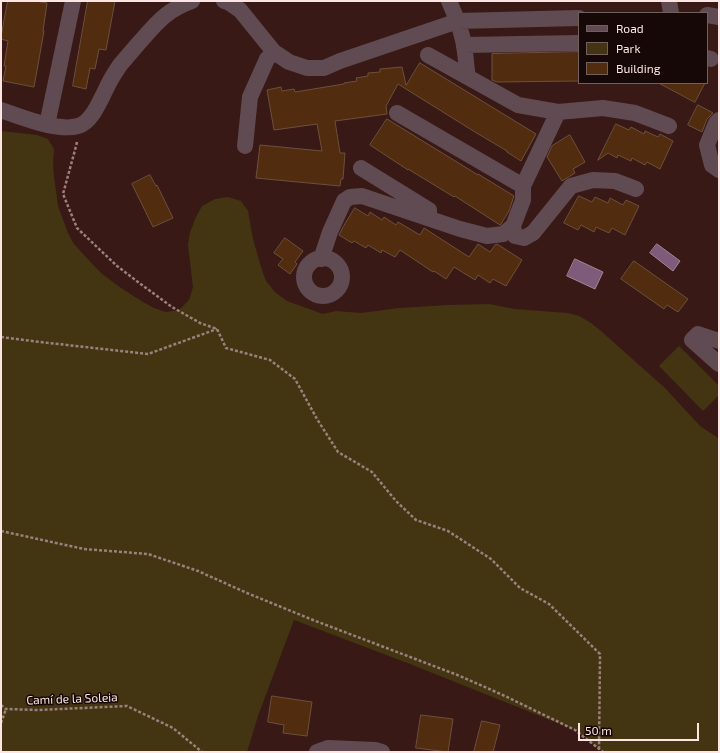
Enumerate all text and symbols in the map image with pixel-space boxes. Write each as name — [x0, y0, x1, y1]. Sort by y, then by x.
legend — [578, 12, 708, 84]
text: Road — [616, 21, 644, 35]
text: Park — [616, 41, 641, 55]
text: Building — [616, 61, 660, 75]
street label: Camí de la Soleia — [26, 690, 118, 708]
scale bar — [580, 715, 701, 741]
text: 50 m — [585, 723, 612, 737]

